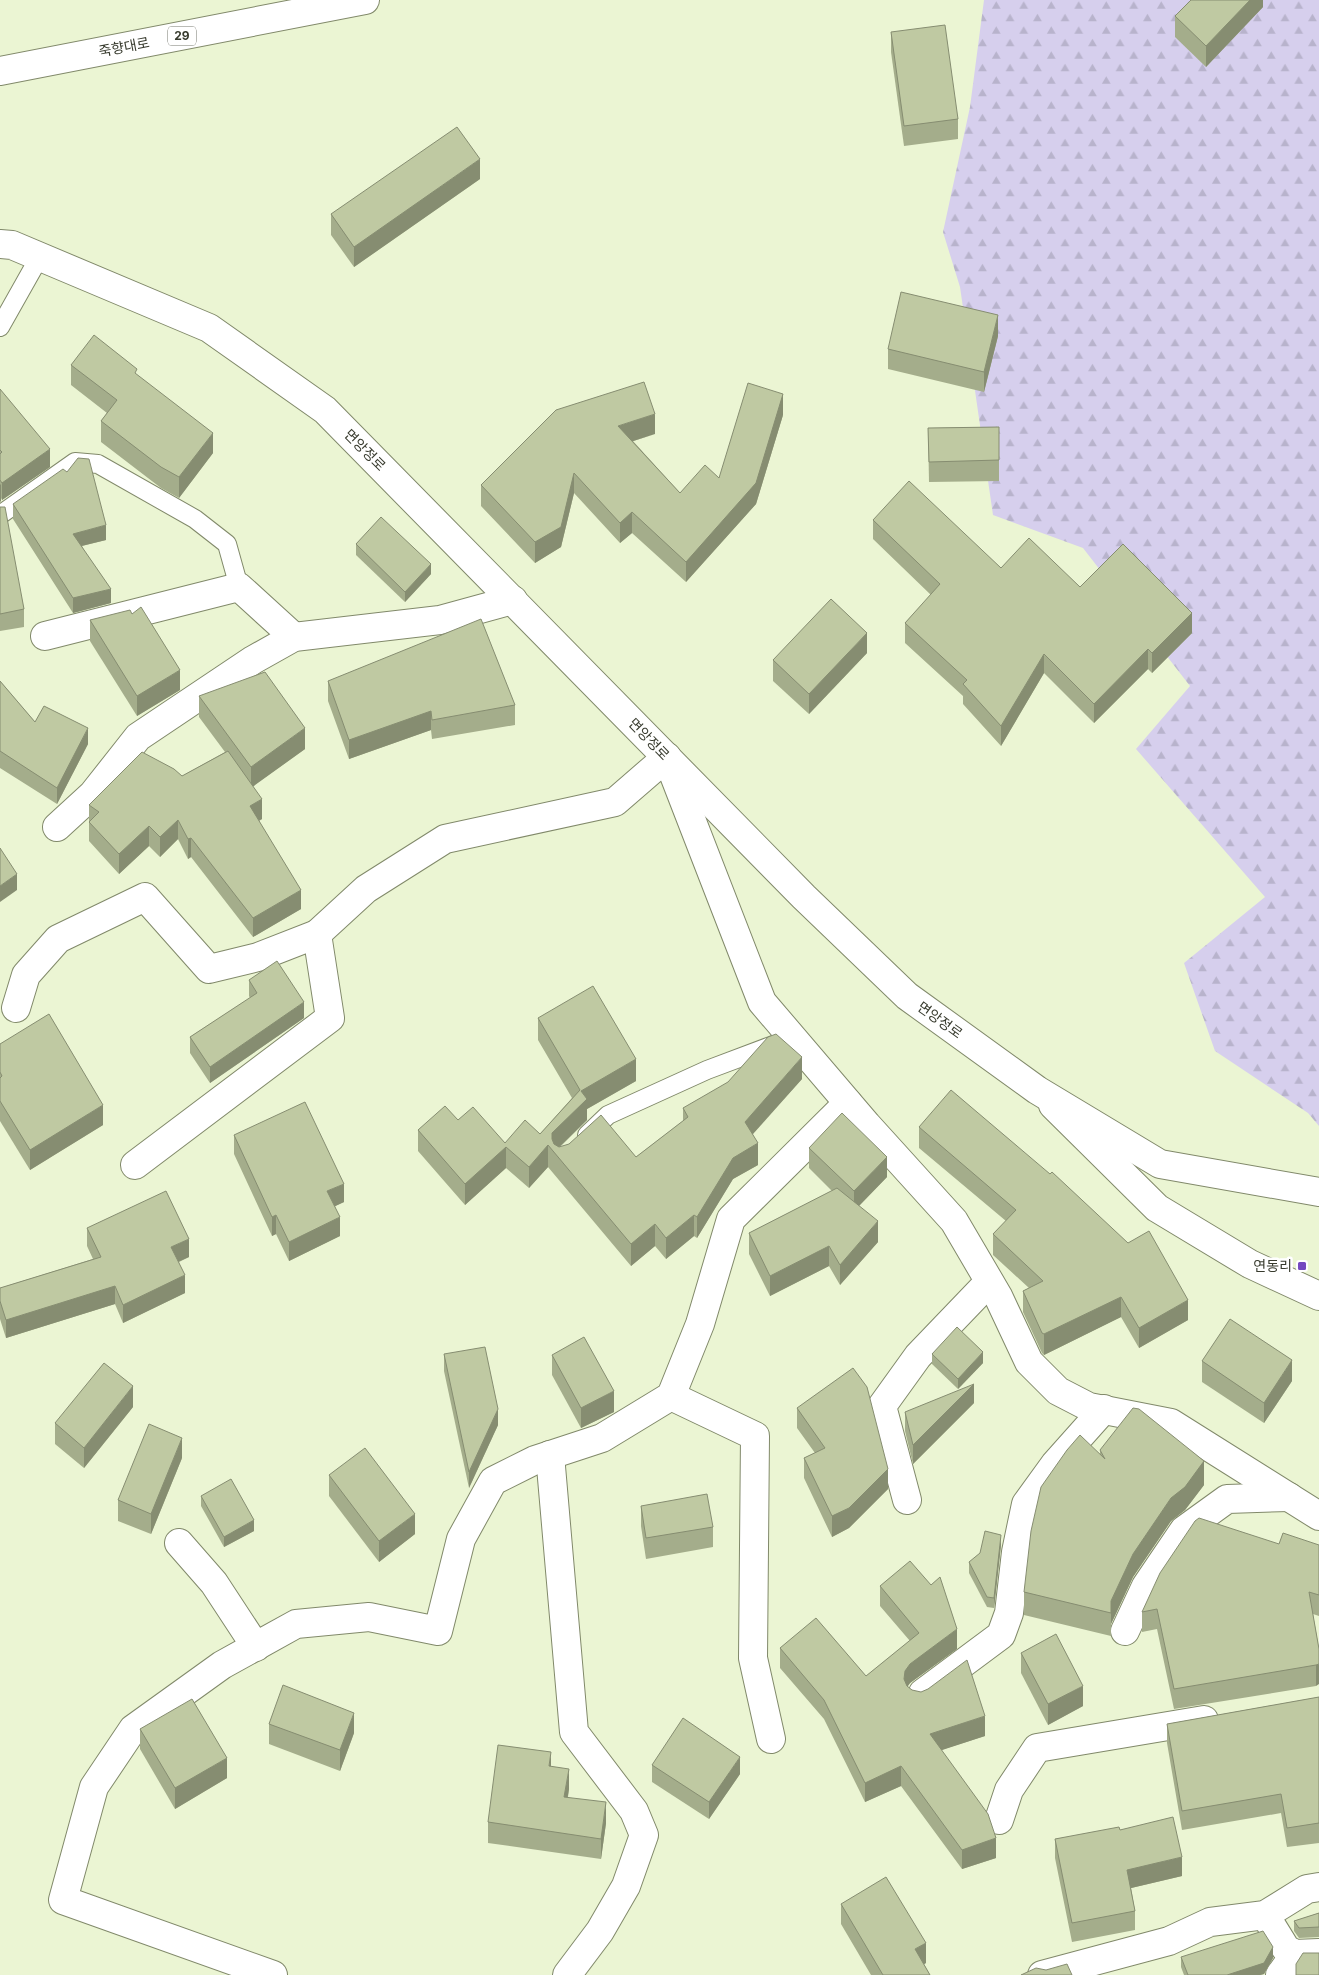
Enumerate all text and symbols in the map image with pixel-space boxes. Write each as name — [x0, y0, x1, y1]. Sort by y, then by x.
road number: 29 — [168, 27, 196, 46]
street label: 죽향대로 — [97, 33, 151, 60]
street label: 면앙정로 — [341, 425, 390, 474]
street label: 면앙정로 — [625, 714, 673, 763]
street label: 면앙정로 — [914, 998, 966, 1042]
place label: 연동리 — [1253, 1257, 1292, 1274]
marker: 연동리 — [1296, 1260, 1308, 1272]

